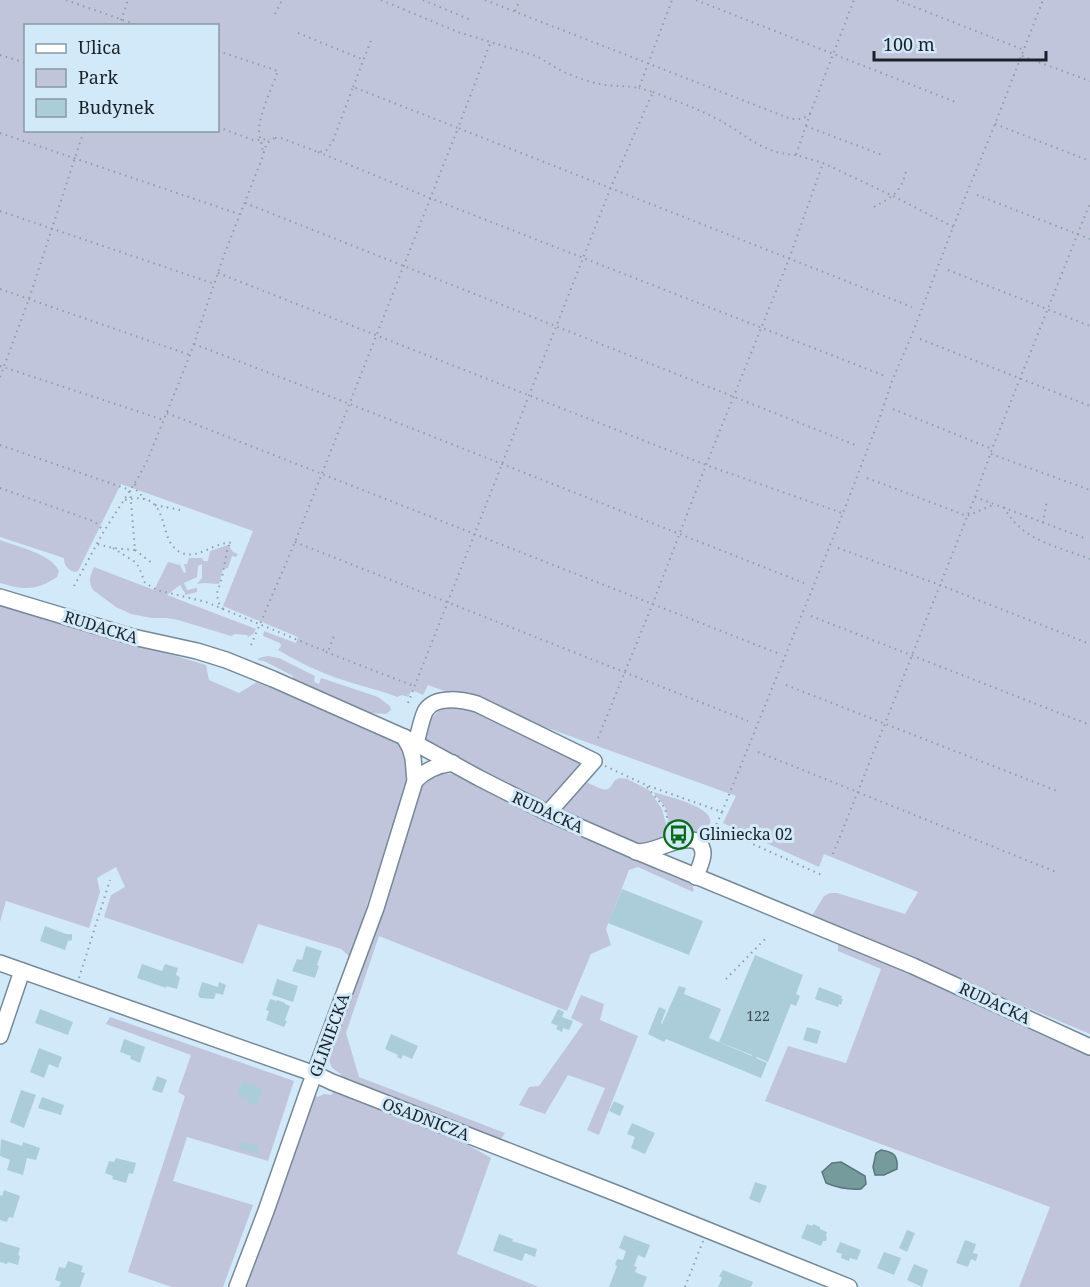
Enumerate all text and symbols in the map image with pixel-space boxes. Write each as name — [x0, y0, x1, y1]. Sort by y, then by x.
legend — [24, 24, 219, 132]
scale bar — [874, 24, 1046, 62]
text: 100 m — [883, 32, 935, 56]
text: Ulica — [78, 35, 121, 59]
text: Park — [78, 65, 118, 89]
text: Budynek — [78, 95, 155, 119]
street label: RUDACKA — [61, 605, 141, 649]
street label: RUDACKA — [509, 786, 588, 838]
bus stop icon: Gliniecka 02 — [662, 818, 694, 850]
place label: Gliniecka 02 — [699, 823, 793, 845]
street label: RUDACKA — [956, 977, 1035, 1029]
street label: GLINIECKA — [304, 989, 355, 1080]
house number: 122 — [746, 1006, 770, 1025]
street label: OSADNICZA — [379, 1092, 473, 1146]

